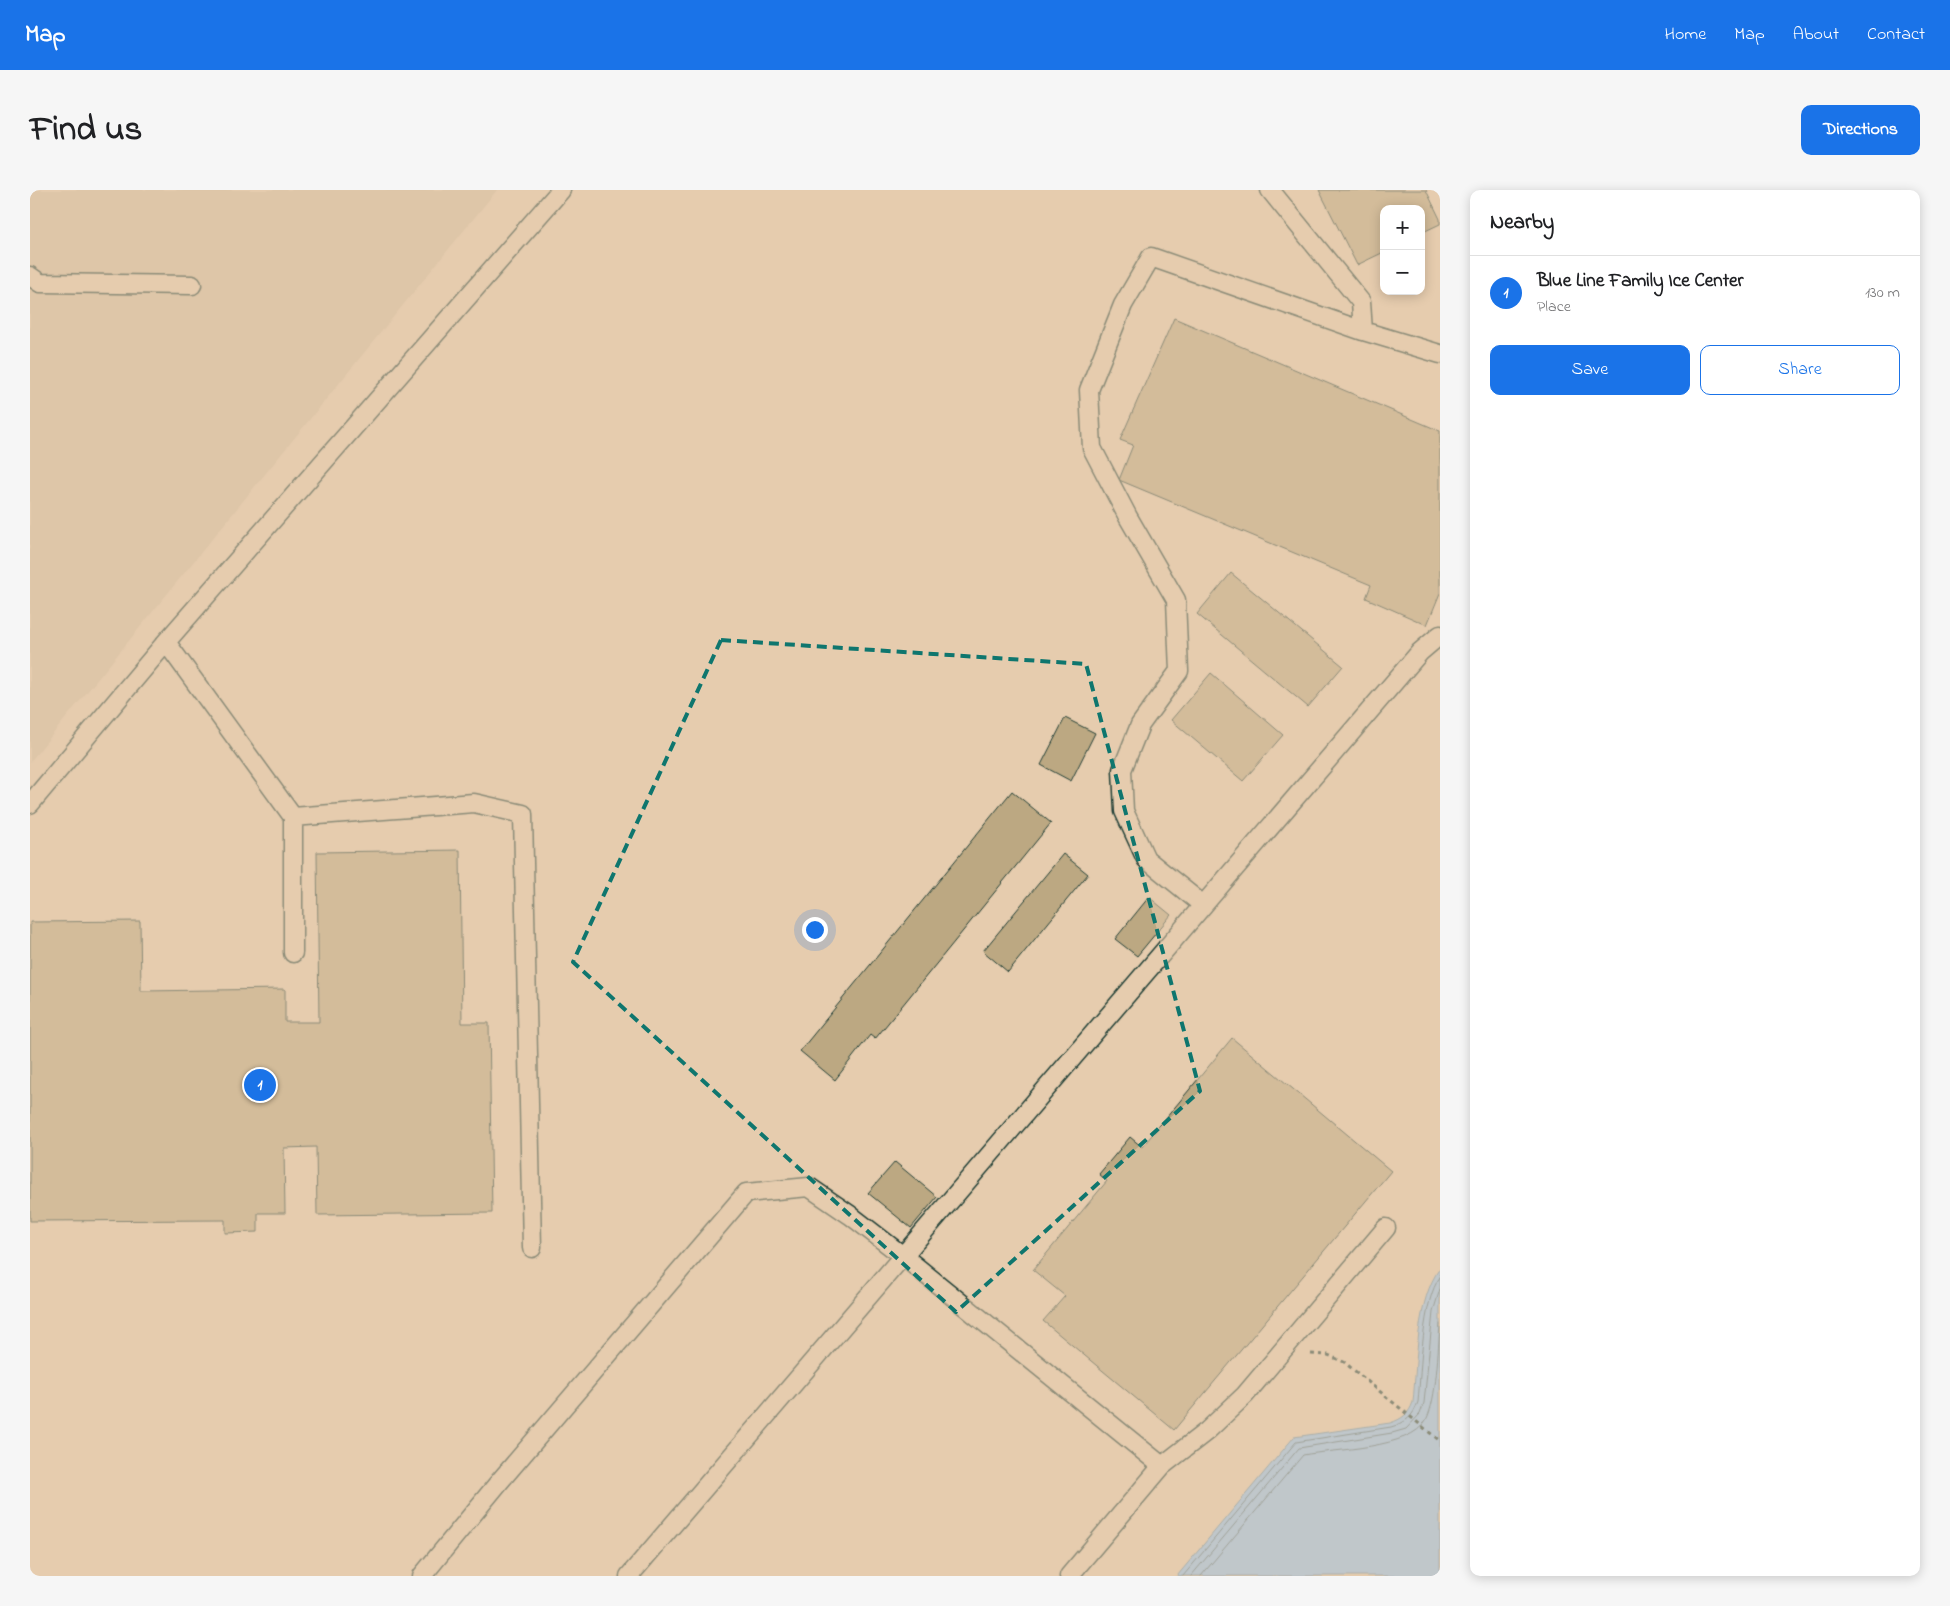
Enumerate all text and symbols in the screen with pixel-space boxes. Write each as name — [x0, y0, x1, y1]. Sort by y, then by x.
text: Map — [25, 18, 66, 53]
text: Home — [1665, 22, 1706, 48]
text: Map — [1734, 22, 1765, 48]
text: About — [1793, 22, 1839, 48]
text: Contact — [1867, 22, 1925, 48]
text: Find us — [30, 105, 142, 156]
button: Directions — [1801, 105, 1920, 155]
map controls — [1380, 205, 1425, 295]
button: + — [1380, 205, 1425, 250]
text: Nearby — [1490, 208, 1554, 238]
button: − — [1380, 250, 1425, 295]
text: Blue Line Family Ice Center — [1537, 268, 1744, 295]
text: 1 — [1503, 281, 1509, 305]
text: 130 m — [1865, 281, 1900, 305]
text: Place — [1537, 295, 1571, 319]
button: Save — [1490, 345, 1690, 395]
button: Share — [1700, 345, 1900, 395]
your location — [802, 917, 828, 943]
pin: 1 — [244, 1066, 276, 1104]

